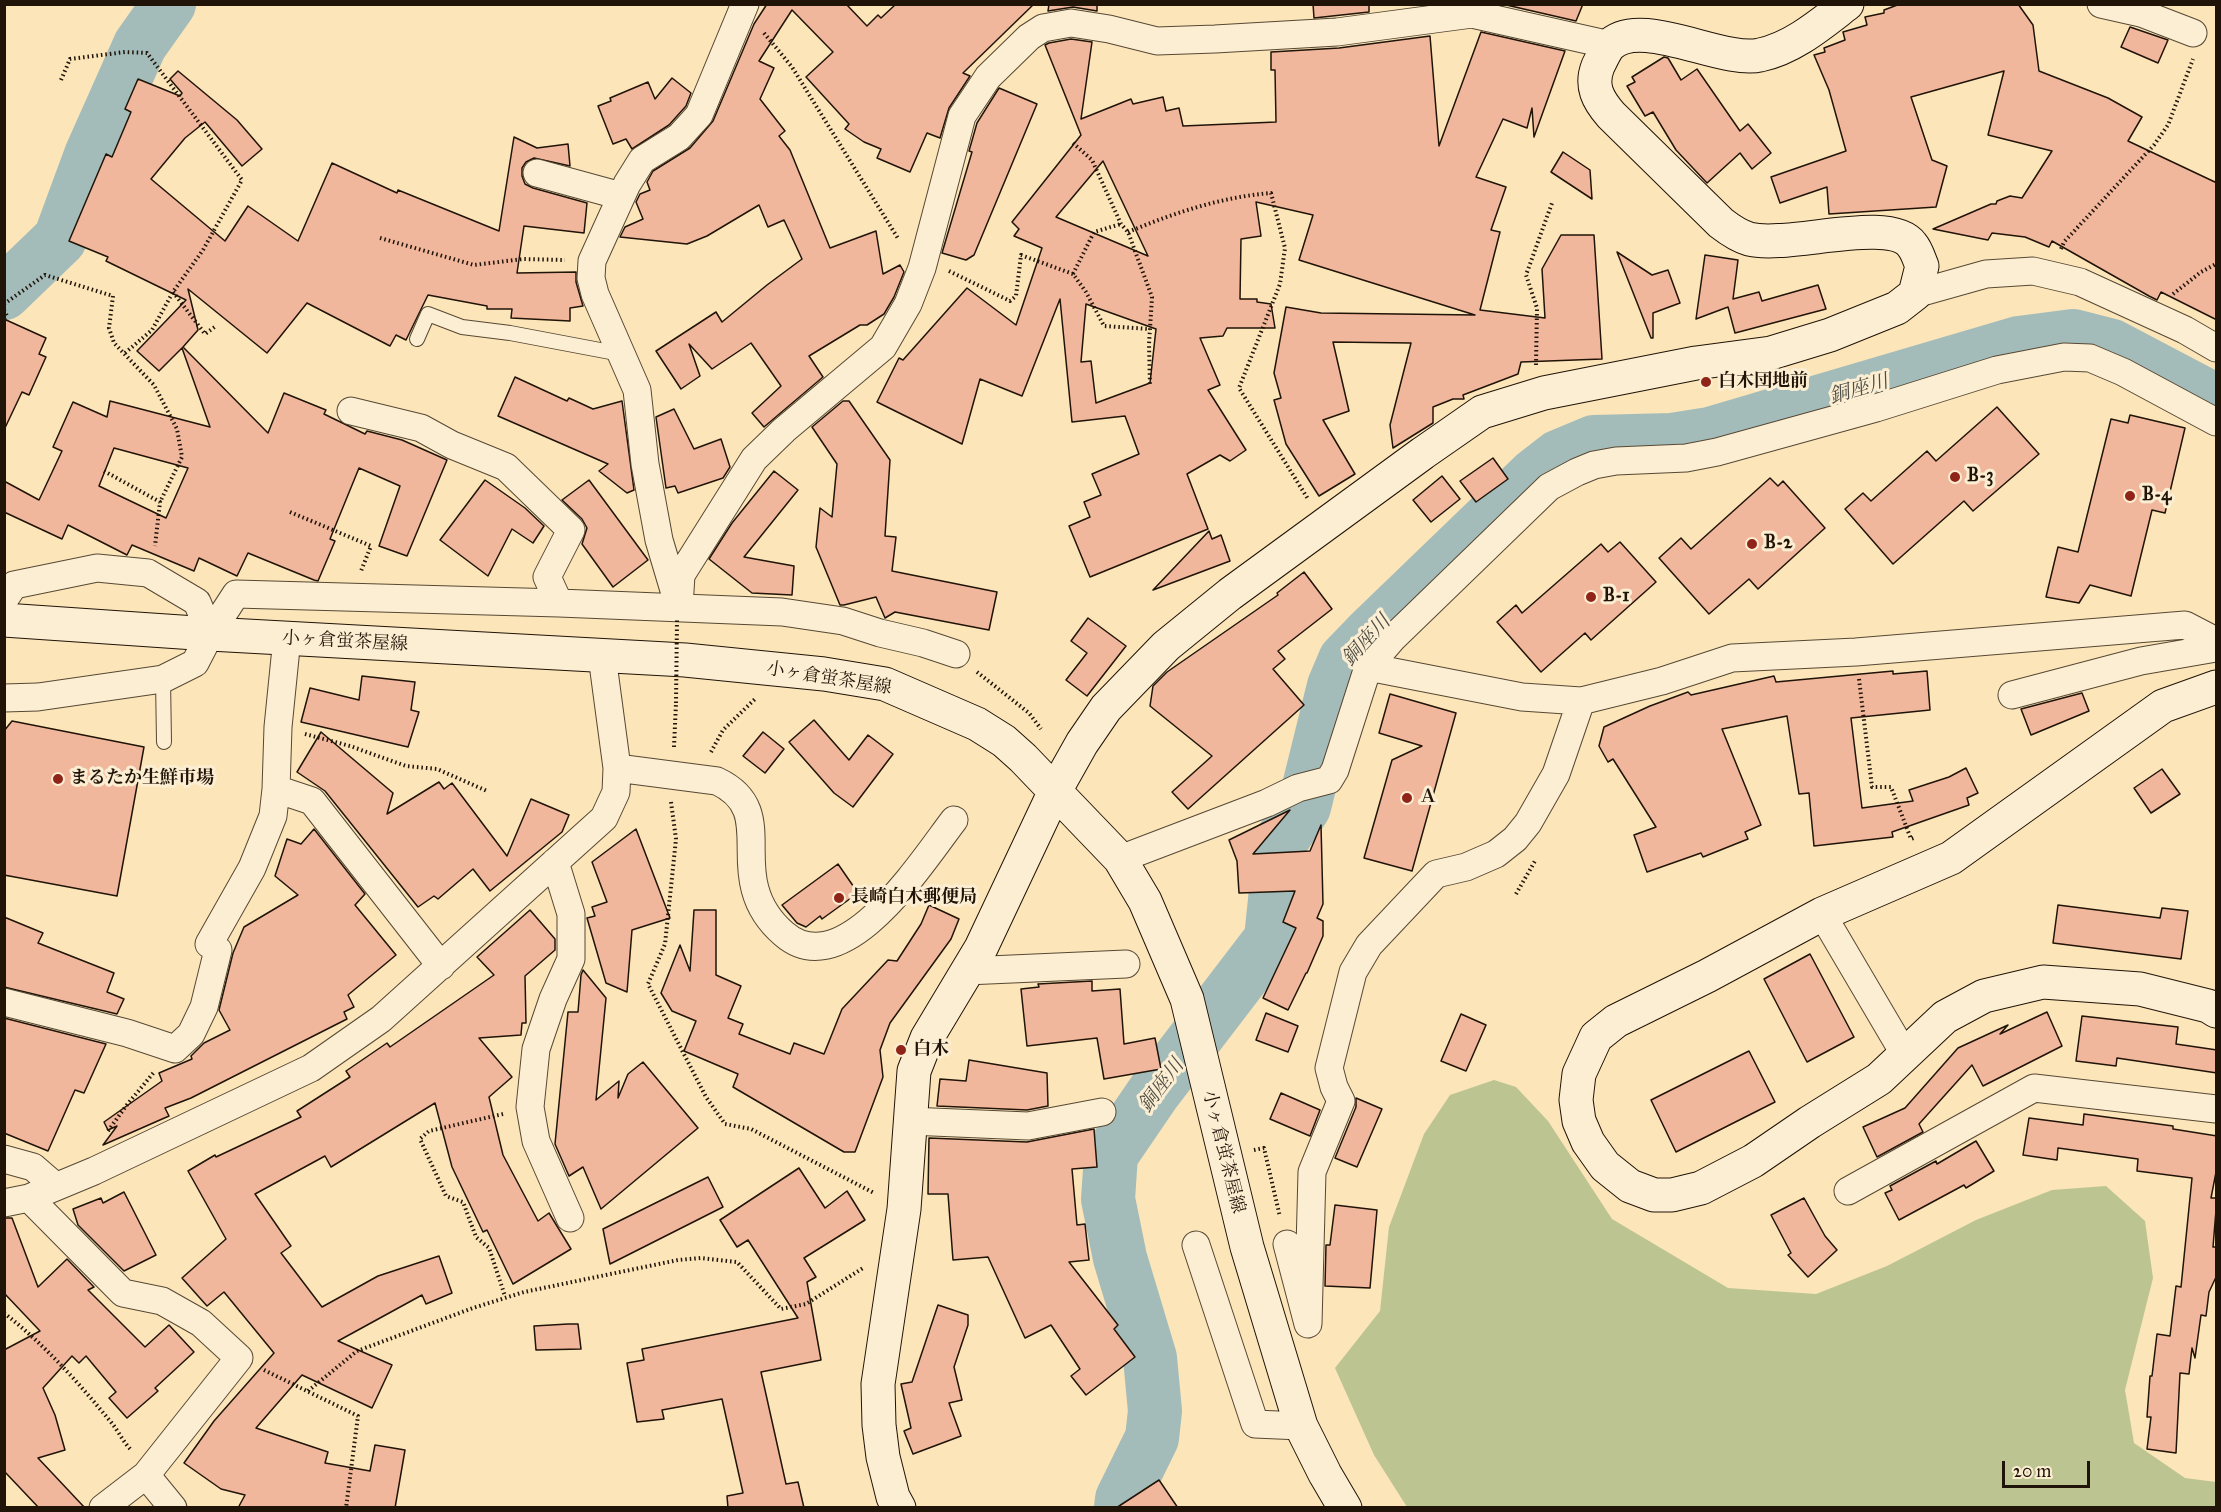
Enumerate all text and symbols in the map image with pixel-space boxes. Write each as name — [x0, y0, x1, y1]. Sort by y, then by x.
water label: 銅座川 — [1827, 370, 1891, 410]
place label: 白木団地前 — [1718, 371, 1808, 393]
marker: 白木団地前 — [1699, 375, 1713, 389]
place label: B-3 — [1967, 466, 1993, 488]
marker: B-3 — [1948, 470, 1962, 484]
place label: B-4 — [2142, 485, 2171, 507]
marker: B-4 — [2123, 489, 2137, 503]
place label: B-2 — [1764, 533, 1792, 555]
marker: B-2 — [1745, 537, 1759, 551]
place label: B-1 — [1603, 586, 1629, 608]
marker: B-1 — [1584, 590, 1598, 604]
water label: 銅座川 — [1338, 611, 1396, 671]
street label: 小ヶ倉蛍茶屋線 — [282, 628, 408, 656]
street label: 小ヶ倉蛍茶屋線 — [765, 658, 893, 700]
place label: まるたか生鮮市場 — [70, 768, 214, 790]
marker: まるたか生鮮市場 — [51, 772, 65, 786]
place label: Ａ — [1419, 787, 1437, 809]
marker: Ａ — [1400, 791, 1414, 805]
place label: 長崎白木郵便局 — [851, 887, 977, 909]
marker: 長崎白木郵便局 — [832, 891, 846, 905]
place label: 白木 — [913, 1039, 949, 1061]
marker: 白木 — [894, 1043, 908, 1057]
water label: 銅座川 — [1134, 1055, 1190, 1117]
street label: 小ヶ倉蛍茶屋線 — [1197, 1088, 1249, 1216]
scale bar — [2005, 1449, 2094, 1487]
text: 20 m — [2013, 1460, 2051, 1482]

